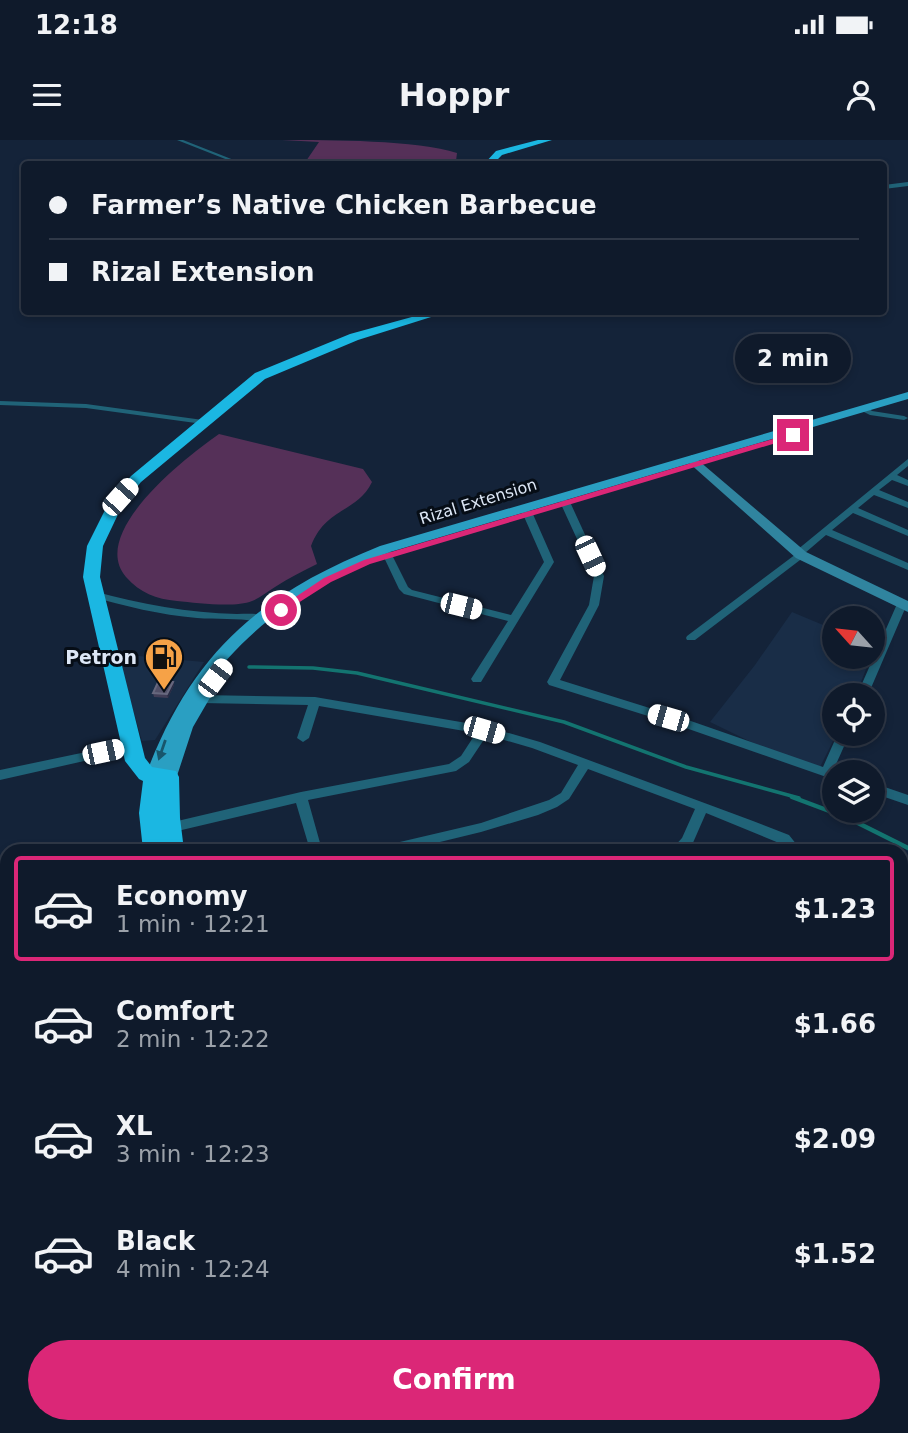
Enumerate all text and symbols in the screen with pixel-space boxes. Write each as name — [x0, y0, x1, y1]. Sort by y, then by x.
text: 12:18 — [35, 10, 118, 40]
icon: menu — [28, 76, 66, 114]
text: Hoppr — [399, 76, 509, 114]
icon: person — [842, 76, 880, 114]
text: Farmer’s Native Chicken Barbecue — [91, 190, 597, 220]
text: Rizal Extension — [91, 257, 314, 287]
callout: 2 min — [735, 334, 851, 383]
text: 2 min — [757, 345, 829, 371]
route end — [777, 419, 809, 451]
car — [99, 474, 142, 520]
street label: Rizal Extension — [417, 475, 539, 528]
car — [572, 533, 609, 579]
car — [439, 591, 484, 621]
route start — [265, 594, 297, 626]
north arrow — [822, 606, 886, 668]
map controls — [822, 606, 885, 823]
fuel station icon: Petron — [143, 636, 185, 691]
place label: Petron — [65, 646, 137, 668]
car — [194, 655, 237, 701]
button: locate — [822, 683, 885, 746]
car — [645, 702, 692, 734]
car — [461, 714, 508, 746]
car — [81, 737, 126, 767]
one-way arrow — [156, 740, 167, 761]
button: layers — [822, 760, 885, 823]
icon: car — [32, 877, 95, 940]
text: Economy — [116, 881, 247, 911]
text: $1.23 — [794, 894, 876, 924]
text: 1 min · 12:21 — [116, 911, 270, 937]
icon: car — [32, 992, 95, 1055]
text: Comfort — [116, 996, 234, 1026]
text: $1.66 — [794, 1009, 876, 1039]
text: 2 min · 12:22 — [116, 1026, 270, 1052]
icon: car — [32, 1107, 95, 1170]
text: XL — [116, 1111, 153, 1141]
text: $2.09 — [794, 1124, 876, 1154]
text: 3 min · 12:23 — [116, 1141, 270, 1167]
icon: car — [32, 1222, 95, 1285]
text: Black — [116, 1226, 195, 1256]
text: $1.52 — [794, 1239, 876, 1269]
text: 4 min · 12:24 — [116, 1256, 270, 1282]
button: Confirm — [28, 1340, 880, 1420]

